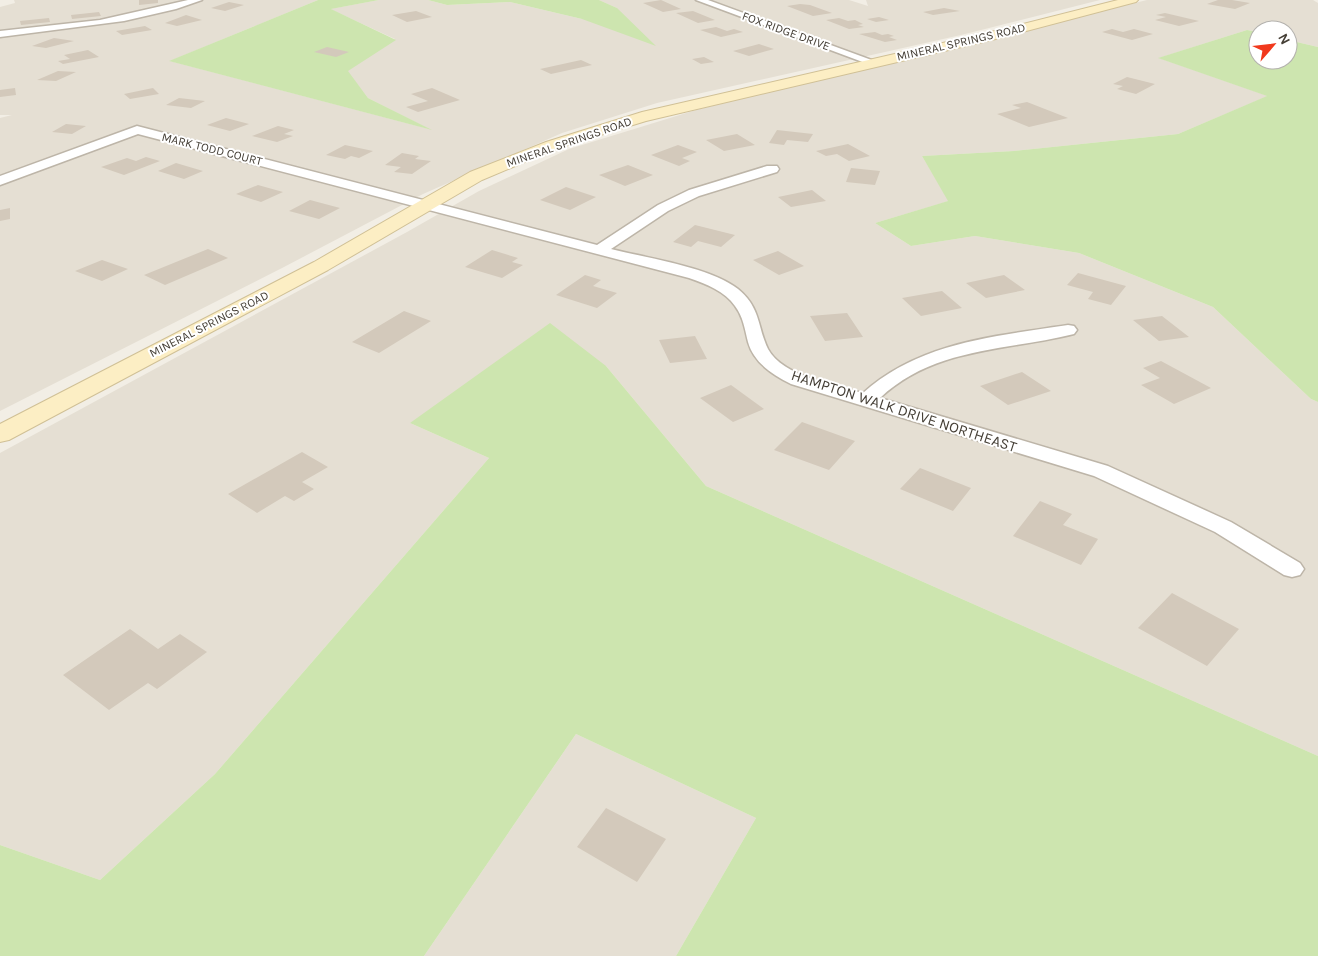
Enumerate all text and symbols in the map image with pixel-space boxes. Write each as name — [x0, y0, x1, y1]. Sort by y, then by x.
street label: FOX RIDGE DRIVE — [740, 9, 832, 53]
street label: MINERAL SPRINGS ROAD — [895, 20, 1027, 64]
north arrow — [1248, 20, 1298, 70]
text: N — [1274, 31, 1294, 48]
street label: MINERAL SPRINGS ROAD — [504, 114, 634, 170]
street label: MARK TODD COURT — [160, 130, 264, 168]
street label: MINERAL SPRINGS ROAD — [147, 288, 271, 360]
street label: HAMPTON WALK DRIVE NORTHEAST — [789, 366, 1019, 456]

